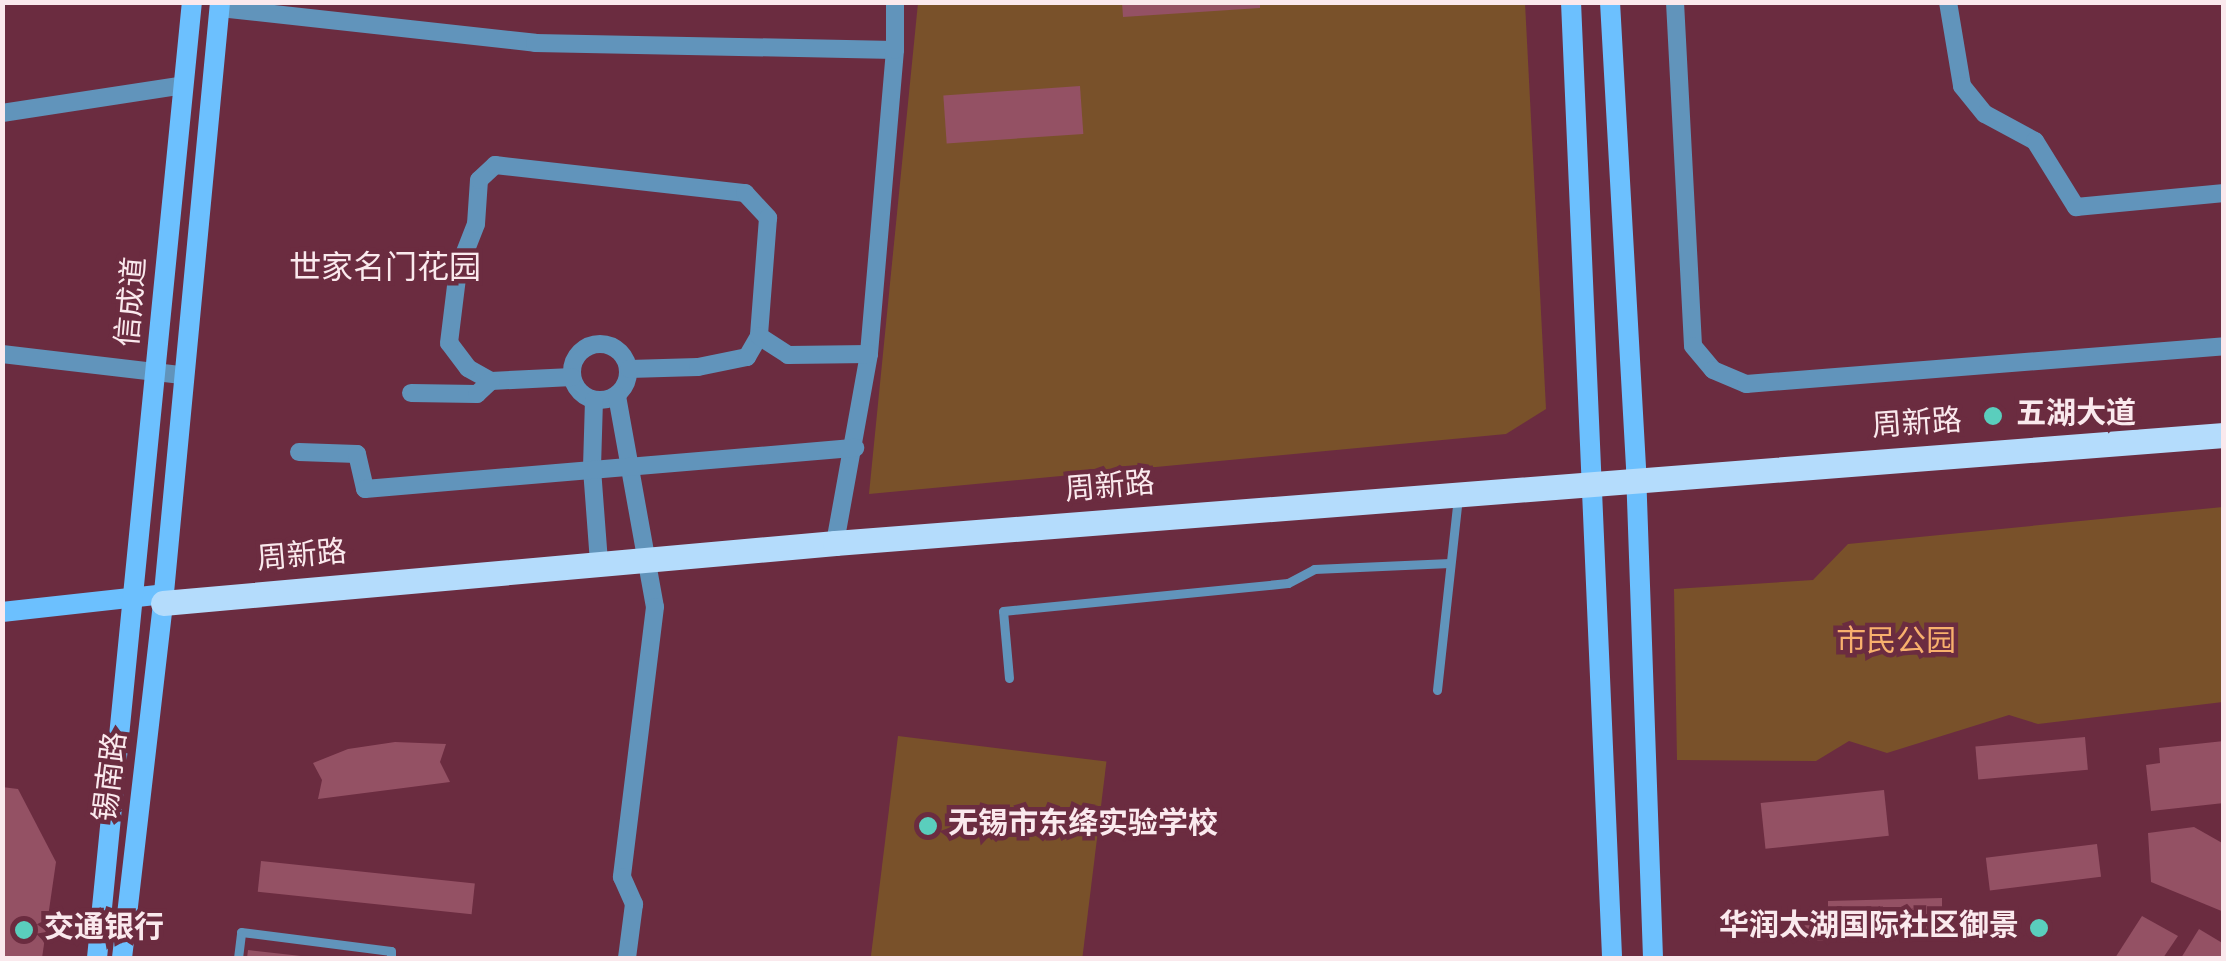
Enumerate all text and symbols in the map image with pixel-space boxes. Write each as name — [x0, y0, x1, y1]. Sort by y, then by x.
district label: 世家名门花园 — [289, 251, 481, 289]
street label: 信成道 — [112, 256, 156, 348]
place label: 五湖大道 — [2016, 398, 2136, 434]
marker: 五湖大道 — [1980, 403, 2006, 429]
street label: 周新路 — [1871, 405, 1963, 447]
street label: 周新路 — [1064, 467, 1156, 511]
street label: 周新路 — [256, 536, 348, 580]
park label: 市民公园 — [1836, 626, 1956, 662]
street label: 锡南路 — [90, 730, 136, 824]
place label: 无锡市东绛实验学校 — [948, 808, 1218, 844]
marker: 无锡市东绛实验学校 — [917, 815, 939, 837]
place label: 华润太湖国际社区·御景 — [1719, 910, 2019, 946]
place label: 交通银行 — [44, 912, 164, 948]
marker: 华润太湖国际社区·御景 — [2028, 917, 2050, 939]
marker: 交通银行 — [13, 919, 35, 941]

